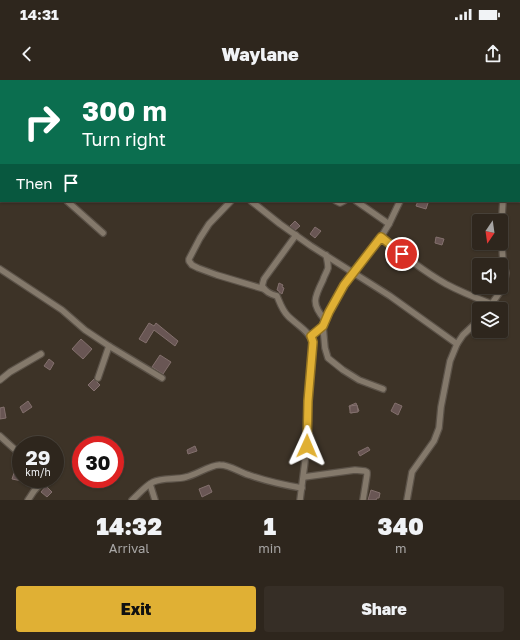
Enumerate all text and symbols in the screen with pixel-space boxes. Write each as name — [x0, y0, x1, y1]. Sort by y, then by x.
text: 14:31 — [20, 5, 59, 23]
icon: back — [16, 43, 38, 65]
text: Waylane — [221, 43, 299, 65]
icon: share — [482, 43, 504, 65]
text: 300 m — [82, 94, 167, 127]
icon: right — [16, 96, 68, 148]
text: Turn right — [82, 128, 166, 150]
icon: arrive — [60, 172, 82, 194]
text: Then — [16, 174, 52, 192]
north arrow — [472, 214, 508, 250]
map controls — [472, 214, 508, 338]
pin — [385, 237, 419, 271]
icon: arrive — [391, 243, 413, 265]
button: sound — [472, 258, 508, 294]
button: layers — [472, 302, 508, 338]
position arrow — [286, 425, 328, 467]
speed limit sign: 30 — [72, 436, 124, 488]
text: 29 — [26, 445, 50, 469]
text: km/h — [25, 466, 51, 478]
text: 14:32 — [96, 511, 162, 540]
text: 1 — [263, 511, 276, 540]
text: 340 — [378, 511, 424, 540]
text: Arrival — [109, 540, 150, 556]
text: min — [258, 540, 281, 556]
text: m — [395, 540, 406, 556]
button: Exit — [16, 586, 256, 632]
button: Share — [264, 586, 504, 632]

